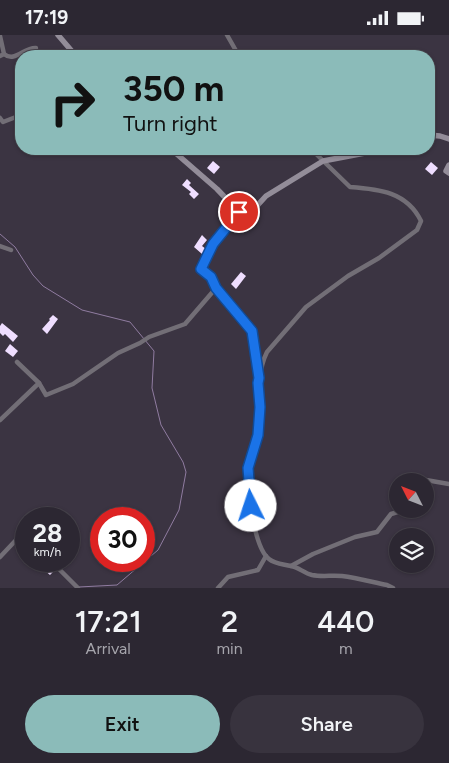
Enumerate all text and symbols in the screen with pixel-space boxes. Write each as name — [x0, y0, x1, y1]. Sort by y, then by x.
text: 17:19 — [25, 6, 68, 29]
text: 350 m — [123, 68, 224, 110]
icon: right — [40, 70, 105, 135]
text: Turn right — [123, 110, 218, 137]
pin — [218, 191, 260, 233]
icon: arrive — [225, 198, 253, 226]
north arrow — [389, 473, 434, 517]
map controls — [389, 473, 434, 573]
position arrow — [224, 479, 276, 531]
speed limit sign: 30 — [90, 507, 155, 572]
text: 28 — [33, 518, 62, 548]
button: layers — [389, 528, 434, 573]
text: km/h — [34, 545, 61, 559]
text: 17:21 — [75, 603, 142, 640]
text: 2 — [221, 603, 238, 640]
text: 440 — [317, 603, 374, 640]
text: Arrival — [86, 639, 131, 658]
text: min — [216, 639, 243, 658]
text: m — [339, 639, 353, 658]
button: Exit — [25, 695, 220, 753]
button: Share — [230, 695, 424, 753]

